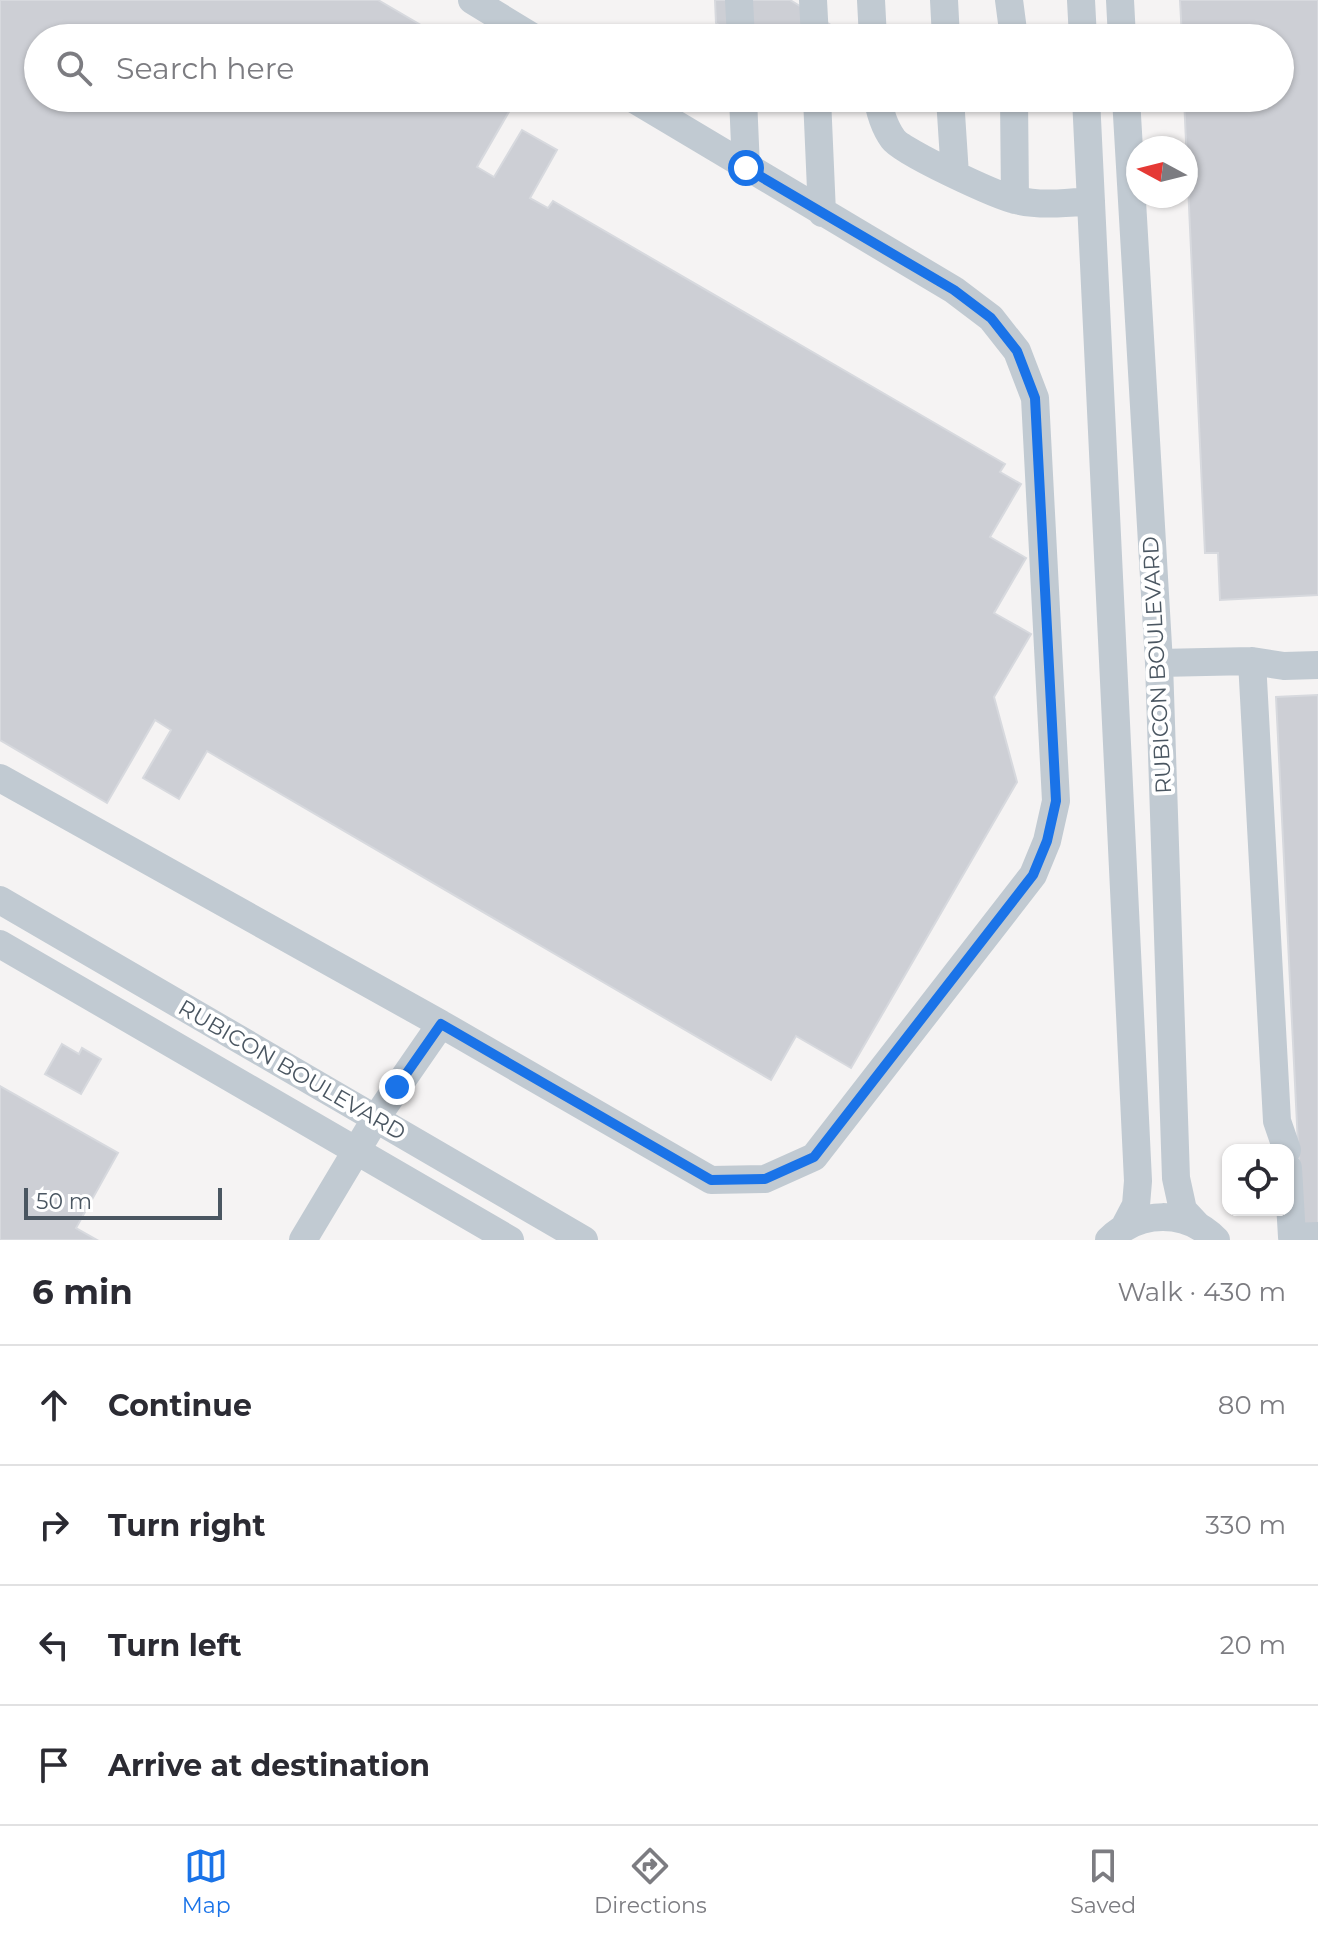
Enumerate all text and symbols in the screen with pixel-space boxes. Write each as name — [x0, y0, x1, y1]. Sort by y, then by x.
search box — [24, 24, 1294, 112]
icon: search — [52, 46, 96, 90]
text: Search here — [116, 50, 294, 87]
north arrow — [1126, 136, 1198, 208]
route start — [728, 150, 764, 186]
street label: RUBICON BOULEVARD — [1137, 536, 1177, 794]
street label: RUBICON BOULEVARD — [174, 994, 410, 1146]
route end — [379, 1069, 415, 1105]
map controls — [1222, 1144, 1294, 1216]
button: locate — [1222, 1144, 1294, 1216]
scale bar — [24, 1184, 222, 1220]
text: 50 m — [36, 1188, 92, 1215]
text: 6 min — [32, 1271, 133, 1313]
text: Walk · 430 m — [1117, 1276, 1286, 1308]
icon: ahead — [32, 1383, 76, 1427]
text: Continue — [108, 1387, 252, 1424]
text: 80 m — [1218, 1389, 1286, 1421]
icon: right — [32, 1503, 76, 1547]
text: Turn right — [108, 1507, 265, 1544]
text: 330 m — [1205, 1509, 1286, 1541]
icon: left — [32, 1623, 76, 1667]
text: Turn left — [108, 1627, 241, 1664]
text: 20 m — [1220, 1629, 1286, 1661]
icon: arrive — [32, 1743, 76, 1787]
text: Arrive at destination — [108, 1747, 430, 1784]
tab: Map — [182, 1844, 231, 1919]
tab: Directions — [594, 1844, 707, 1919]
tab: Saved — [1070, 1844, 1136, 1919]

